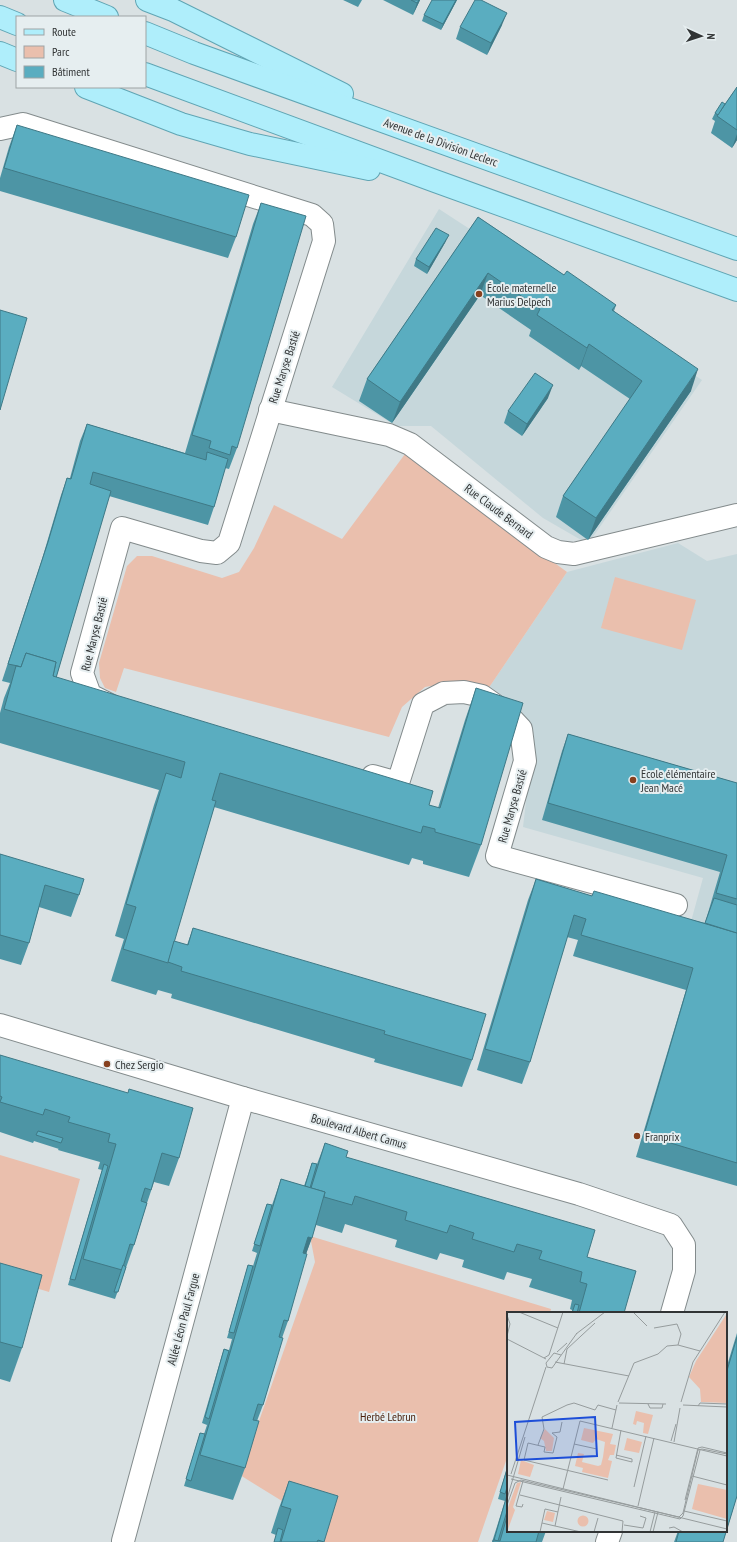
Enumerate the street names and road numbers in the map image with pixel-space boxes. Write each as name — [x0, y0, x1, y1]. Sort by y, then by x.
street label: Avenue de la Division Leclerc — [382, 114, 501, 170]
street label: Rue Maryse Bastié — [265, 329, 303, 405]
street label: Rue Claude Bernard — [462, 480, 536, 542]
street label: Rue Maryse Bastié — [78, 595, 110, 673]
street label: Rue Maryse Bastié — [494, 768, 530, 844]
street label: Boulevard Albert Camus — [309, 1110, 409, 1152]
street label: Allée Léon Paul Fargue — [163, 1271, 203, 1367]

